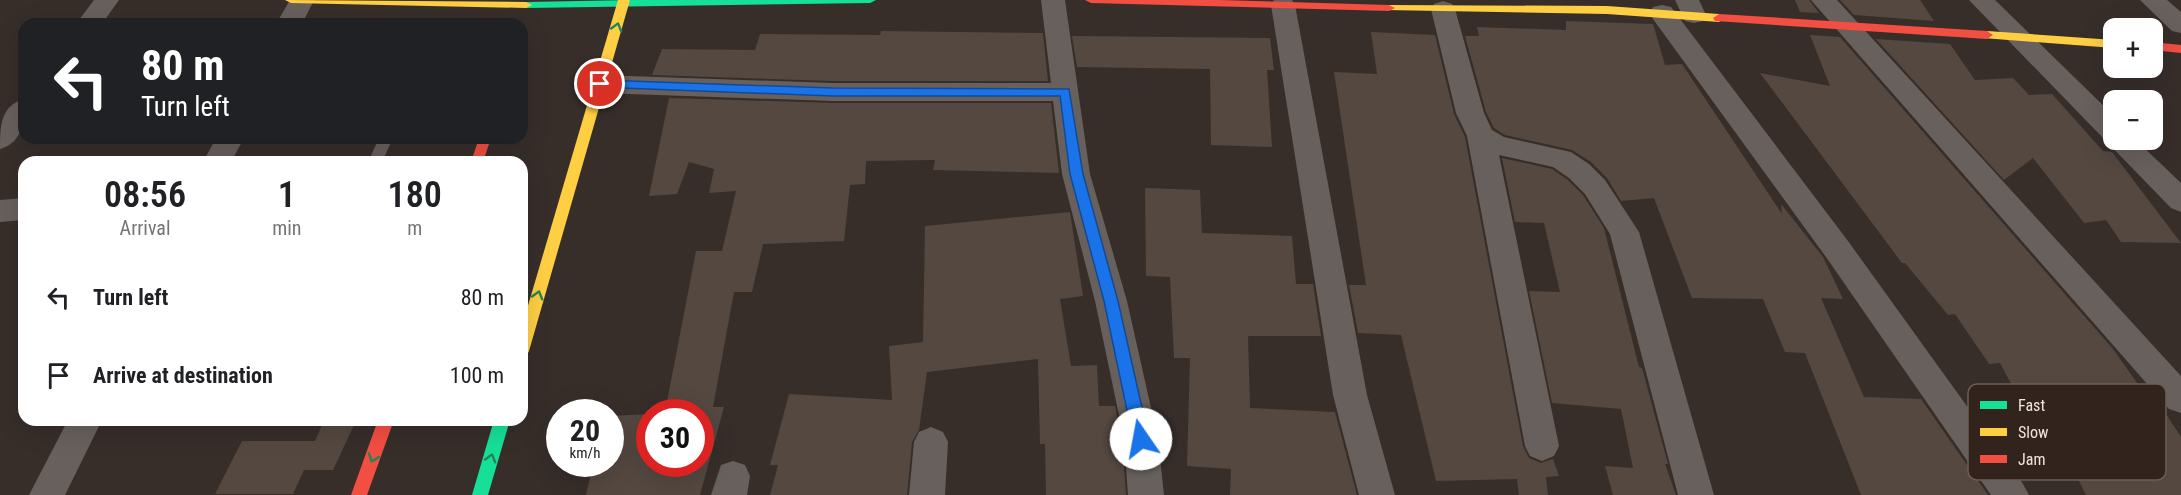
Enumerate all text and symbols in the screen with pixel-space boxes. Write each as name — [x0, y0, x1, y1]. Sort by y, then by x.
map controls — [2103, 18, 2163, 150]
button: + — [2103, 18, 2163, 78]
one-way arrow — [610, 22, 622, 33]
text: 80 m — [141, 41, 224, 90]
icon: left — [42, 42, 120, 120]
pin — [574, 58, 625, 109]
icon: arrive — [583, 67, 616, 100]
button: − — [2103, 90, 2163, 150]
text: Turn left — [141, 91, 230, 123]
text: 08:56 — [104, 174, 186, 216]
text: 1 — [278, 174, 296, 216]
text: 180 — [388, 174, 442, 216]
text: Arrival — [120, 216, 171, 240]
text: min — [272, 216, 301, 240]
text: m — [407, 216, 422, 240]
icon: left — [42, 281, 75, 314]
text: Turn left — [93, 285, 168, 310]
text: 80 m — [461, 285, 504, 310]
one-way arrow — [531, 290, 543, 301]
icon: arrive — [42, 359, 75, 392]
text: Arrive at destination — [93, 363, 273, 388]
text: 100 m — [450, 363, 504, 388]
legend — [1968, 384, 2166, 480]
text: Fast — [2018, 396, 2045, 415]
speed limit sign: 30 — [636, 399, 714, 477]
position arrow — [1109, 407, 1173, 471]
text: 20 — [570, 413, 600, 448]
text: Slow — [2018, 423, 2048, 442]
text: km/h — [570, 444, 600, 462]
text: Jam — [2018, 450, 2045, 469]
one-way arrow — [367, 452, 380, 462]
one-way arrow — [484, 453, 496, 463]

